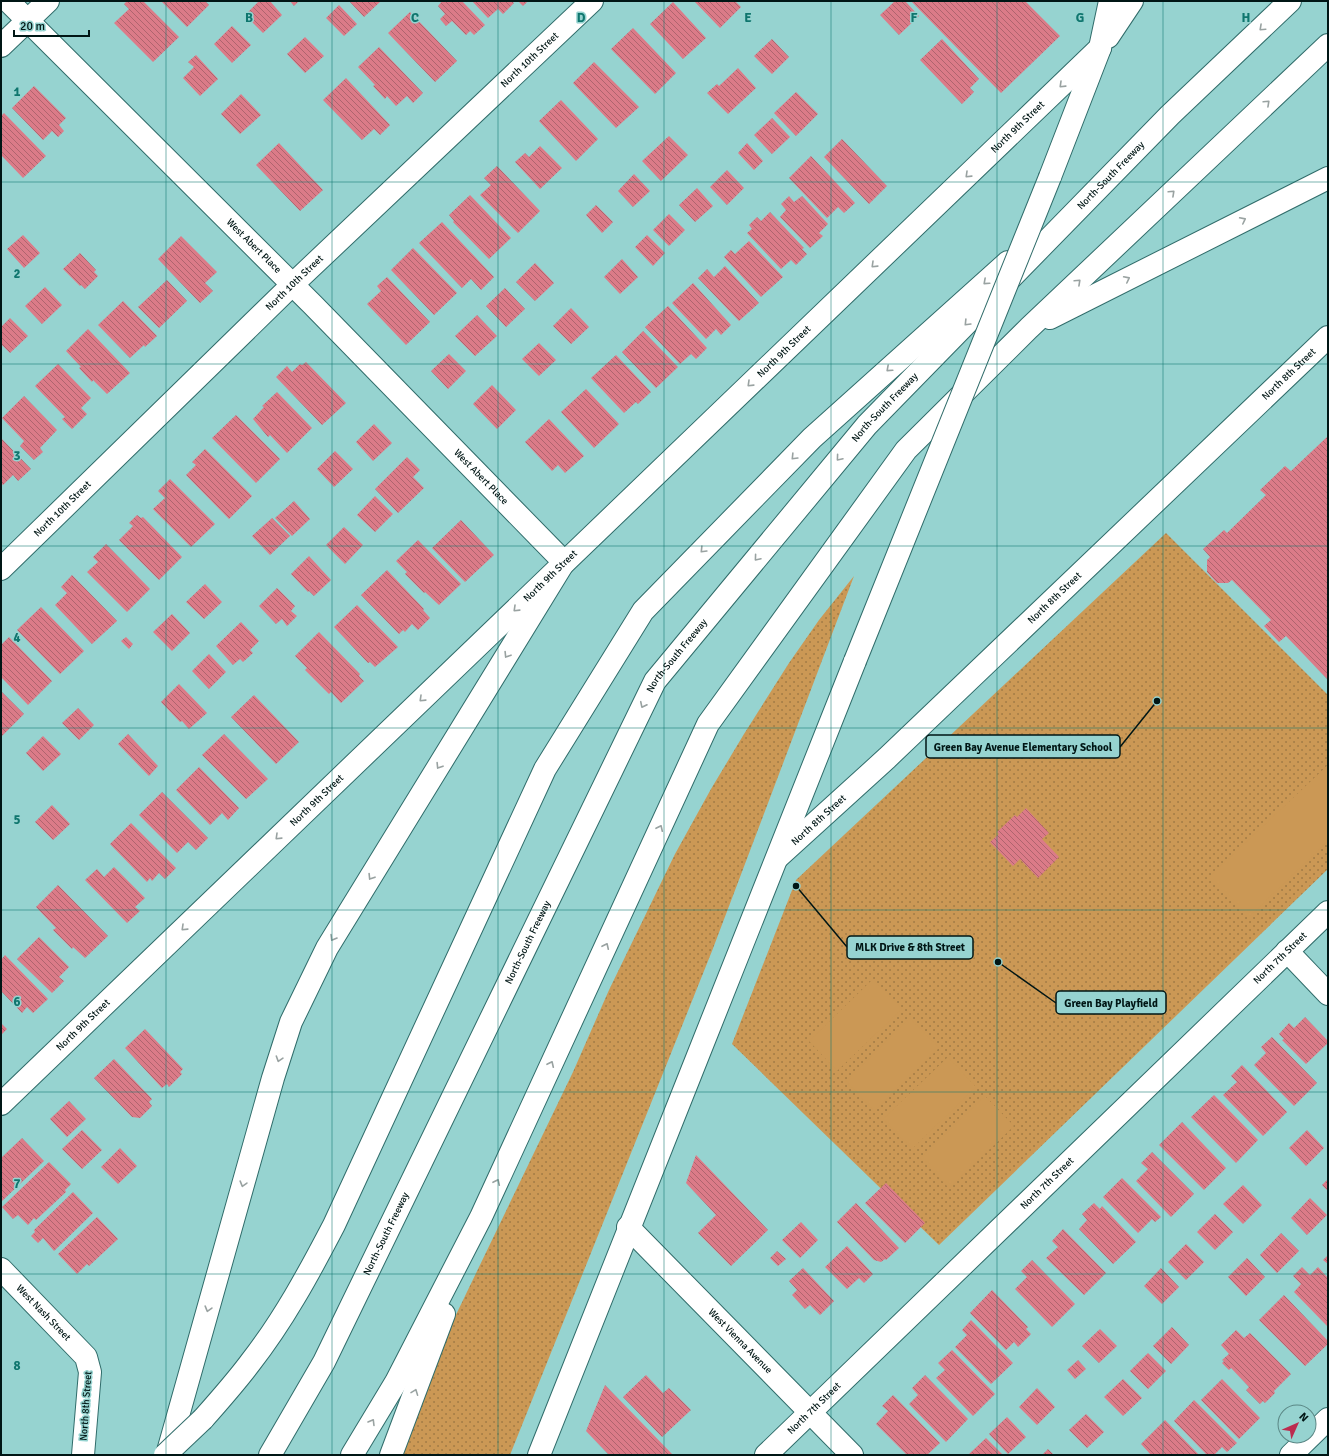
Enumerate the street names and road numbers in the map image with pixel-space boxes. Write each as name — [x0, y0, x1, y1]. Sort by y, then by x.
street label: North 10th Street — [498, 29, 562, 90]
street label: North 9th Street — [988, 98, 1047, 156]
street label: North-South Freeway — [1075, 139, 1147, 212]
street label: West Abert Place — [224, 216, 284, 276]
street label: North 10th Street — [263, 252, 326, 313]
street label: North 9th Street — [755, 323, 814, 380]
street label: North 8th Street — [1260, 345, 1319, 403]
street label: North-South Freeway — [849, 370, 921, 445]
street label: West Abert Place — [451, 447, 511, 507]
street label: North 10th Street — [31, 478, 94, 539]
street label: North 9th Street — [521, 547, 580, 605]
street label: North 8th Street — [1025, 569, 1084, 626]
street label: North-South Freeway — [644, 616, 710, 695]
street label: North 9th Street — [288, 772, 346, 829]
street label: North 8th Street — [789, 792, 849, 848]
street label: North-South Freeway — [503, 899, 553, 986]
street label: North 7th Street — [1251, 929, 1310, 987]
street label: North 9th Street — [54, 996, 113, 1054]
street label: North 7th Street — [1018, 1154, 1077, 1212]
street label: North-South Freeway — [361, 1190, 412, 1277]
street label: West Nash Street — [14, 1282, 73, 1344]
street label: West Vienna Avenue — [706, 1306, 775, 1376]
street label: North 8th Street — [78, 1370, 94, 1441]
street label: North 7th Street — [785, 1380, 844, 1437]

